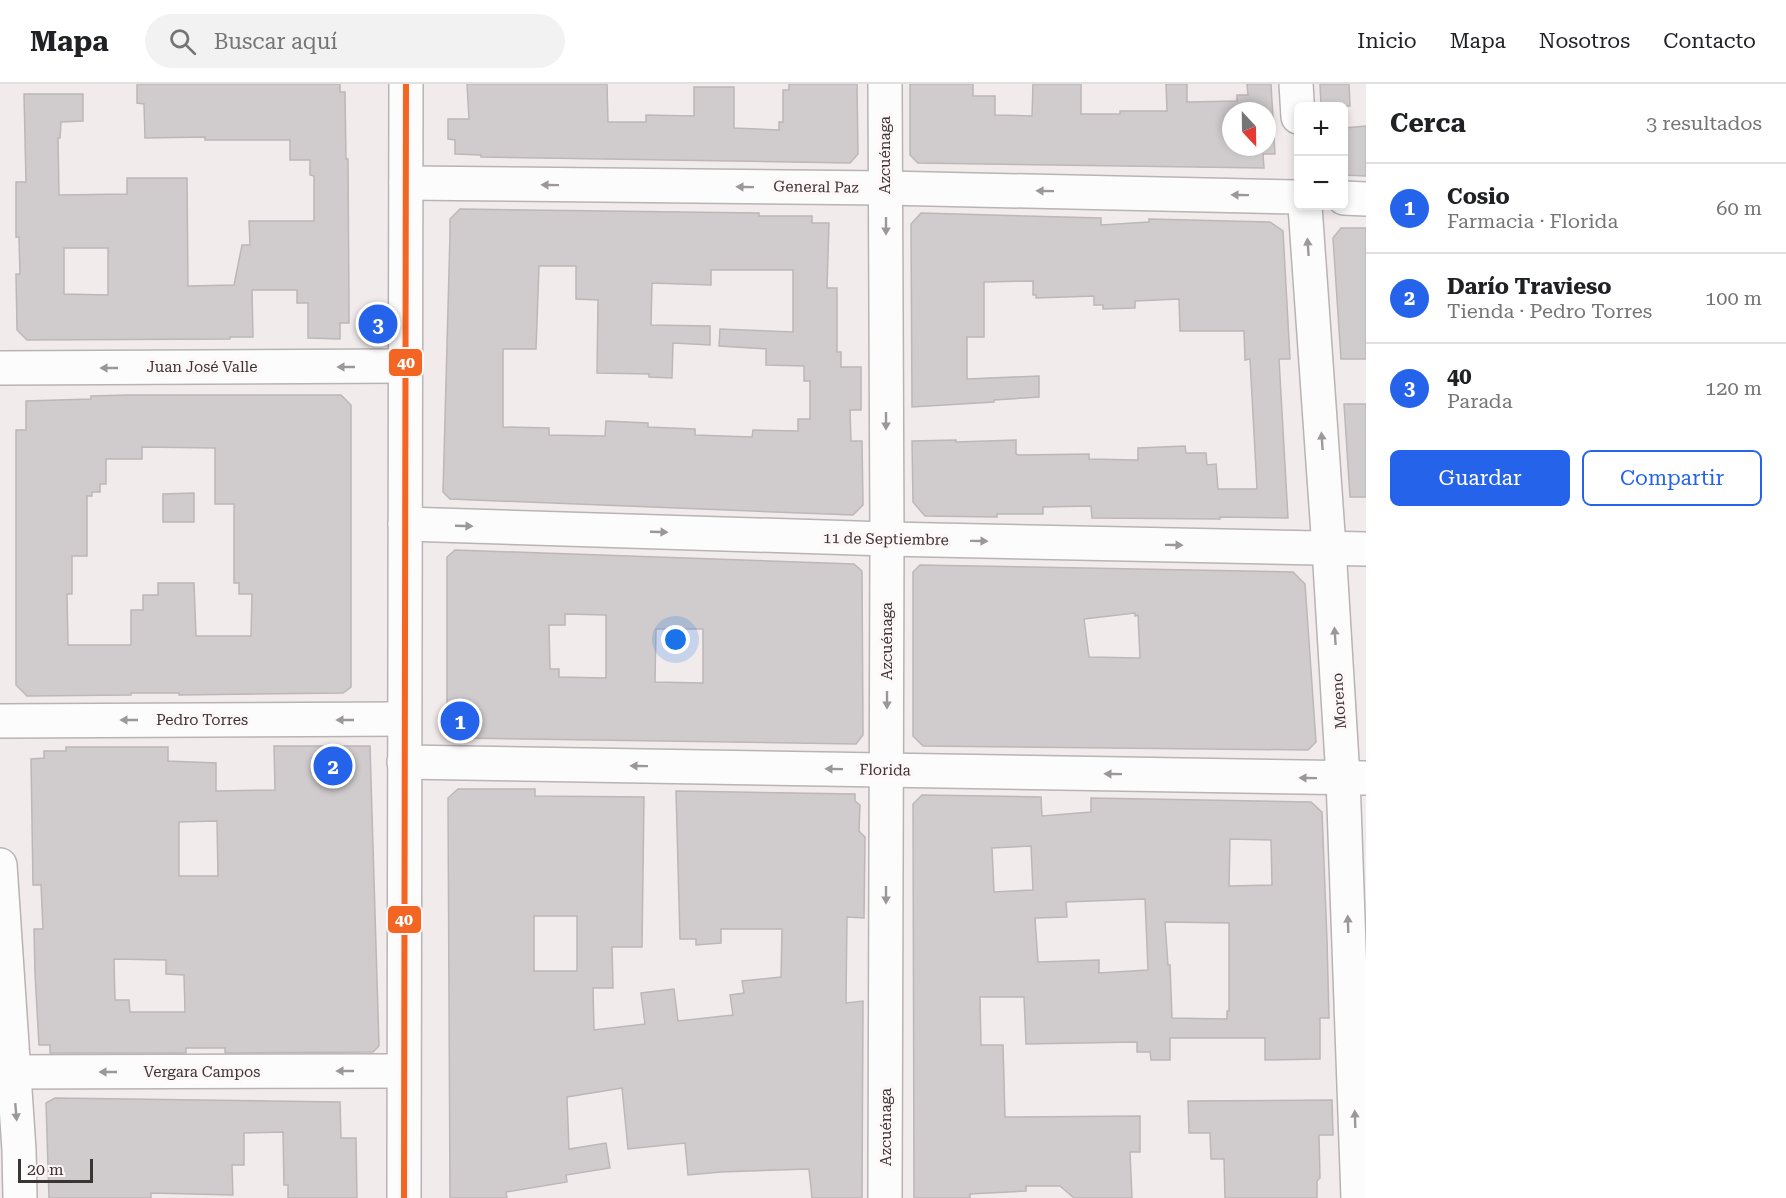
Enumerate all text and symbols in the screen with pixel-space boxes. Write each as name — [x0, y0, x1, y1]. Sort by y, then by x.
search box — [145, 14, 565, 68]
text: Mapa — [30, 25, 109, 58]
icon: search — [166, 25, 199, 58]
text: Buscar aquí — [214, 29, 338, 54]
text: Inicio — [1357, 29, 1417, 53]
text: Mapa — [1450, 29, 1506, 53]
text: Nosotros — [1539, 29, 1630, 53]
text: Contacto — [1663, 29, 1756, 53]
north arrow — [1222, 102, 1276, 156]
map controls — [1294, 102, 1348, 210]
button: + — [1294, 102, 1348, 156]
text: Cerca — [1390, 108, 1466, 138]
text: 3 resultados — [1646, 111, 1762, 135]
street label: Azcuénaga — [876, 116, 894, 194]
button: − — [1294, 156, 1348, 210]
street label: General Paz — [773, 177, 859, 197]
one-way arrow — [541, 180, 560, 190]
one-way arrow — [736, 182, 755, 192]
text: Cosio — [1447, 184, 1510, 209]
one-way arrow — [1036, 187, 1055, 196]
one-way arrow — [1231, 191, 1250, 200]
text: 1 — [1404, 196, 1415, 220]
text: 60 m — [1716, 196, 1762, 220]
text: Farmacia · Florida — [1447, 209, 1618, 233]
one-way arrow — [881, 217, 891, 236]
one-way arrow — [1303, 237, 1312, 256]
text: Darío Travieso — [1447, 274, 1612, 299]
text: 2 — [1404, 286, 1415, 310]
text: 100 m — [1705, 286, 1762, 310]
text: Tienda · Pedro Torres — [1447, 299, 1652, 323]
pin: 3 — [358, 302, 398, 346]
line badge: 40 — [388, 348, 423, 377]
text: 40 — [397, 353, 415, 372]
street label: Juan José Valle — [147, 358, 257, 376]
one-way arrow — [336, 362, 355, 372]
one-way arrow — [99, 363, 118, 373]
text: 40 — [1447, 364, 1472, 389]
text: 3 — [1404, 376, 1415, 400]
text: 120 m — [1705, 376, 1762, 400]
text: Parada — [1447, 389, 1512, 413]
one-way arrow — [881, 412, 891, 431]
one-way arrow — [1317, 432, 1326, 451]
button: Guardar — [1390, 450, 1570, 506]
button: Compartir — [1582, 450, 1762, 506]
one-way arrow — [454, 521, 473, 530]
one-way arrow — [649, 527, 668, 537]
street label: 11 de Septiembre — [823, 529, 949, 549]
one-way arrow — [970, 536, 989, 546]
one-way arrow — [1165, 540, 1184, 550]
street label: Azcuénaga — [878, 602, 896, 680]
your location — [661, 625, 690, 654]
one-way arrow — [1330, 626, 1339, 645]
street label: Moreno — [1328, 672, 1350, 730]
one-way arrow — [882, 691, 892, 710]
pin: 1 — [440, 698, 480, 744]
street label: Pedro Torres — [156, 711, 248, 729]
one-way arrow — [120, 715, 139, 725]
one-way arrow — [336, 715, 355, 725]
pin: 2 — [314, 744, 352, 788]
one-way arrow — [629, 761, 648, 771]
street label: Florida — [859, 761, 911, 779]
one-way arrow — [824, 764, 843, 774]
one-way arrow — [1103, 769, 1122, 779]
one-way arrow — [1298, 773, 1317, 782]
one-way arrow — [881, 886, 891, 905]
line badge: 40 — [387, 905, 422, 934]
text: 40 — [395, 910, 413, 929]
one-way arrow — [1344, 914, 1353, 933]
street label: Vergara Campos — [144, 1063, 260, 1081]
one-way arrow — [335, 1066, 354, 1076]
one-way arrow — [98, 1067, 117, 1077]
street label: Azcuénaga — [877, 1088, 895, 1166]
one-way arrow — [11, 1103, 21, 1122]
one-way arrow — [1351, 1109, 1360, 1128]
scale bar — [18, 1156, 93, 1184]
text: 20 m — [27, 1160, 64, 1179]

